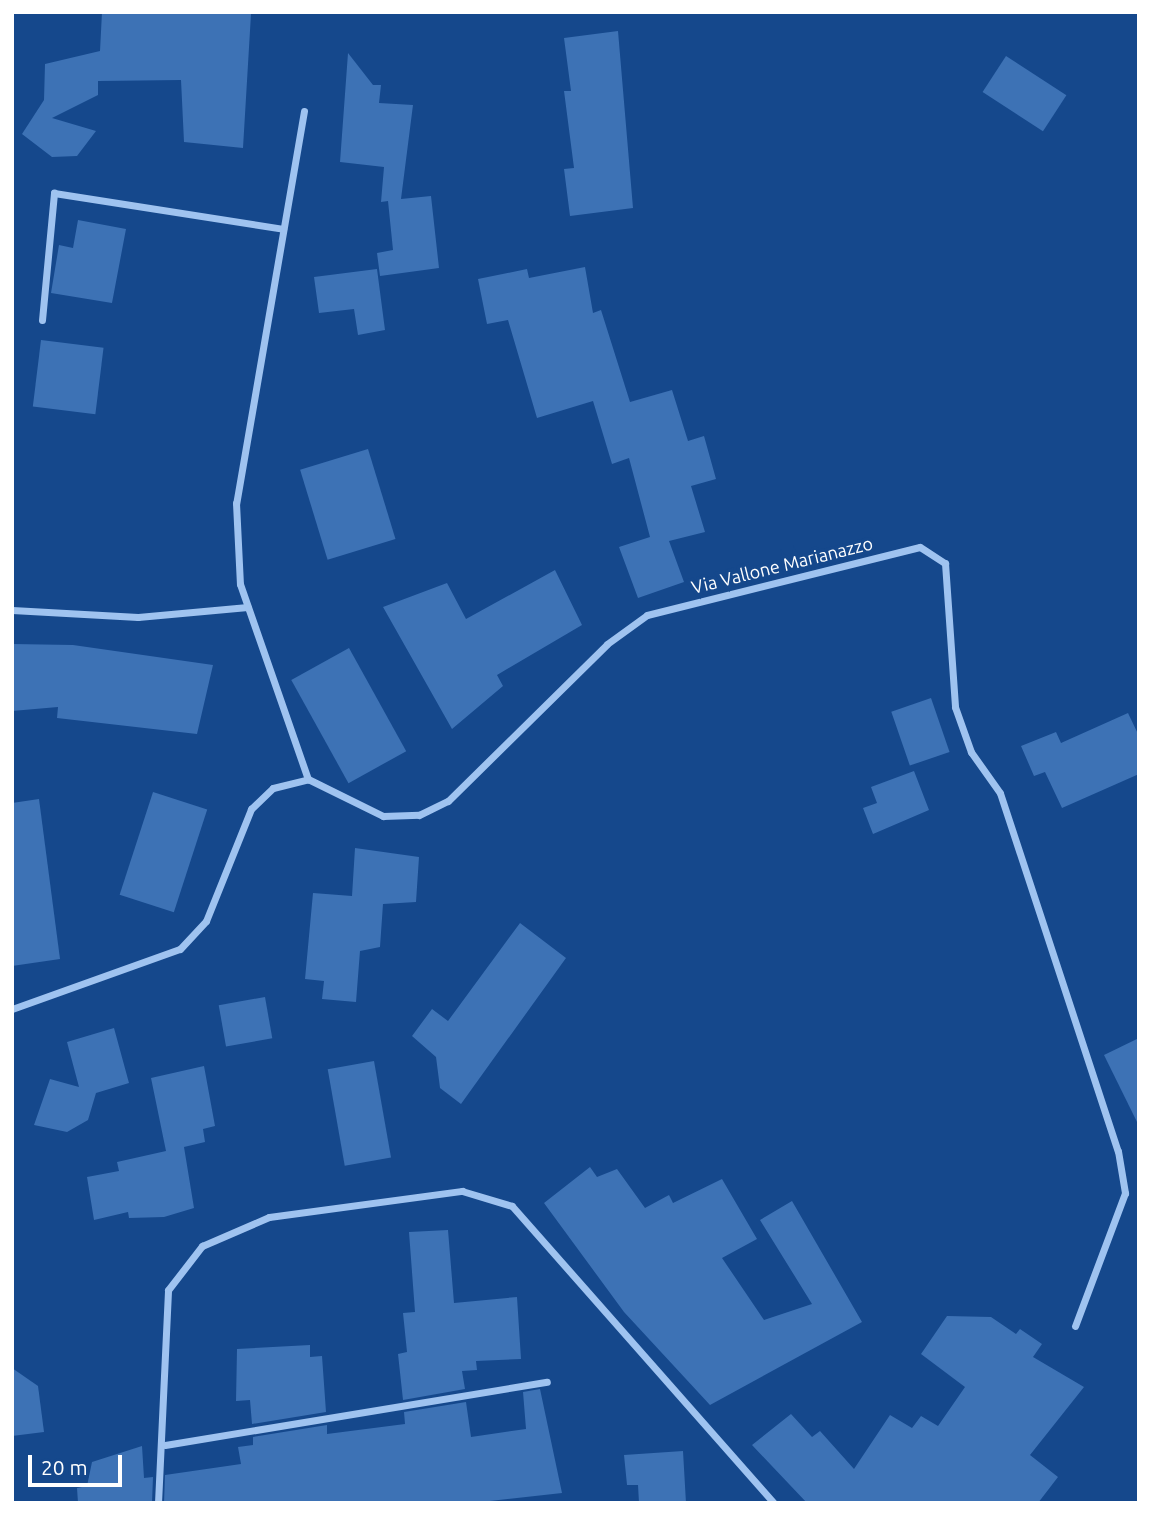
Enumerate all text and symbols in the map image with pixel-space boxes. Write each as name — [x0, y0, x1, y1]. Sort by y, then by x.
street label: Via Vallone Marianazzo — [689, 532, 875, 598]
scale bar — [32, 1442, 126, 1486]
text: 20 m — [41, 1455, 88, 1479]

